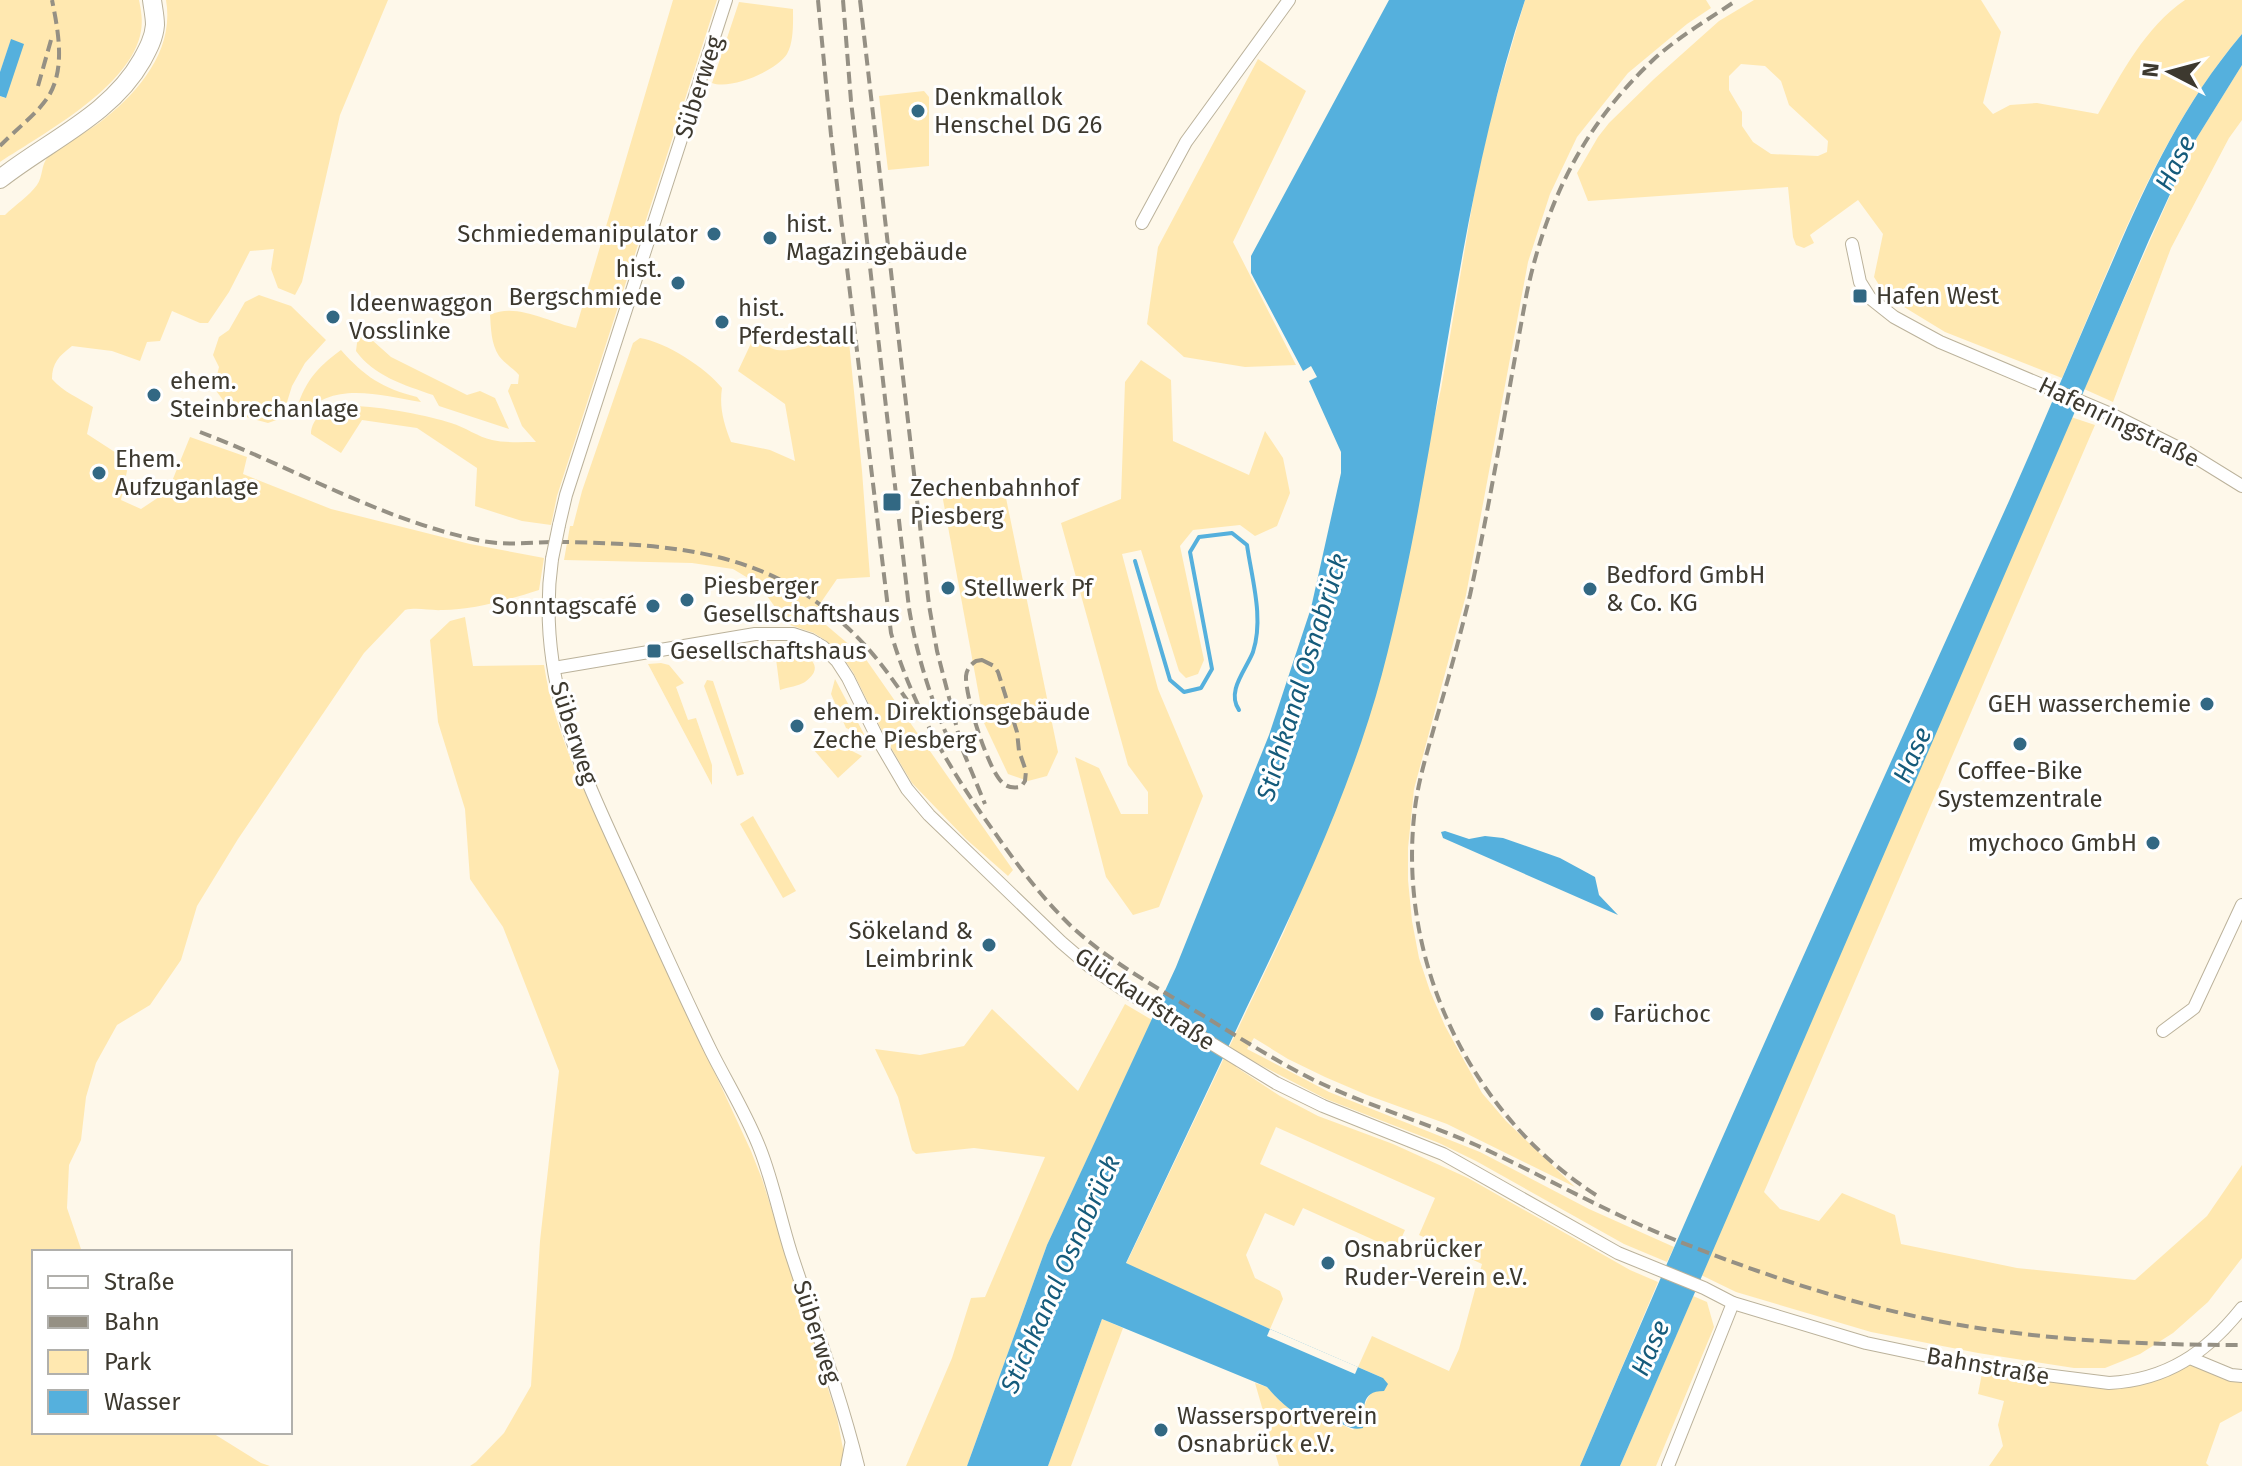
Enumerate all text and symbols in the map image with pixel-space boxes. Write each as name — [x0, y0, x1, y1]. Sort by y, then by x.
street label: Süberweg — [669, 32, 729, 142]
north arrow — [2130, 32, 2210, 112]
text: N — [2136, 61, 2165, 79]
place label: Denkmallok Henschel DG 26 — [934, 83, 1102, 139]
marker: Denkmallok Henschel DG 26 — [909, 102, 927, 120]
water label: Hase — [2149, 130, 2202, 196]
place label: hist. Magazingebäude — [786, 210, 968, 266]
place label: Schmiedemanipulator — [457, 220, 699, 248]
marker: Schmiedemanipulator — [705, 225, 723, 243]
marker: hist. Magazingebäude — [761, 229, 779, 247]
place label: hist. Bergschmiede — [509, 255, 662, 311]
marker: hist. Bergschmiede — [669, 274, 687, 292]
place label: Hafen West — [1876, 282, 2000, 310]
marker: Hafen West — [1851, 287, 1869, 305]
place label: Ideenwaggon Vosslinke — [349, 289, 493, 345]
place label: hist. Pferdestall — [738, 294, 855, 350]
marker: Ideenwaggon Vosslinke — [324, 308, 342, 326]
marker: hist. Pferdestall — [713, 313, 731, 331]
place label: ehem. Steinbrechanlage — [170, 367, 359, 423]
street label: Hafenringstraße — [2034, 371, 2204, 473]
marker: ehem. Steinbrechanlage — [145, 386, 163, 404]
place label: Ehem. Aufzuganlage — [115, 445, 259, 501]
marker: Ehem. Aufzuganlage — [90, 464, 108, 482]
place label: Zechenbahnhof Piesberg — [910, 474, 1081, 530]
marker: Zechenbahnhof Piesberg — [881, 491, 903, 513]
water label: Stichkanal Osnabrück — [1250, 550, 1355, 806]
place label: Bedford GmbH & Co. KG — [1606, 561, 1765, 617]
place label: Piesberger Gesellschaftshaus — [703, 572, 900, 628]
place label: Stellwerk Pf — [964, 574, 1095, 602]
marker: Stellwerk Pf — [939, 579, 957, 597]
marker: Bedford GmbH & Co. KG — [1581, 580, 1599, 598]
marker: Piesberger Gesellschaftshaus — [678, 591, 696, 609]
place label: Sonntagscafé — [492, 592, 637, 620]
marker: Sonntagscafé — [644, 597, 662, 615]
place label: Gesellschaftshaus — [670, 637, 867, 665]
marker: Gesellschaftshaus — [645, 642, 663, 660]
street label: Süberweg — [544, 678, 604, 788]
place label: GEH wasserchemie — [1988, 690, 2191, 718]
marker: GEH wasserchemie — [2198, 695, 2216, 713]
place label: ehem. Direktionsgebäude Zeche Piesberg — [813, 698, 1090, 754]
marker: ehem. Direktionsgebäude Zeche Piesberg — [788, 717, 806, 735]
water label: Hase — [1887, 723, 1938, 788]
marker: Coffee-Bike Systemzentrale — [2011, 735, 2029, 753]
place label: Coffee-Bike Systemzentrale — [1938, 757, 2103, 813]
place label: mychoco GmbH — [1968, 829, 2137, 857]
marker: mychoco GmbH — [2144, 834, 2162, 852]
place label: Sökeland & Leimbrink — [849, 917, 974, 973]
marker: Sökeland & Leimbrink — [980, 936, 998, 954]
street label: Glückaufstraße — [1070, 942, 1220, 1056]
place label: Farüchoc — [1613, 1000, 1711, 1028]
marker: Farüchoc — [1588, 1005, 1606, 1023]
water label: Stichkanal Osnabrück — [994, 1151, 1127, 1399]
place label: Osnabrücker Ruder-Verein e.V. — [1344, 1235, 1527, 1291]
legend — [32, 1250, 292, 1434]
marker: Osnabrücker Ruder-Verein e.V. — [1319, 1254, 1337, 1272]
text: Straße — [104, 1268, 175, 1296]
street label: Süberweg — [787, 1277, 847, 1387]
text: Bahn — [104, 1308, 160, 1336]
water label: Hase — [1625, 1316, 1676, 1381]
street label: Bahnstraße — [1924, 1341, 2052, 1391]
text: Park — [104, 1348, 152, 1376]
text: Wasser — [104, 1388, 181, 1416]
place label: Wassersportverein Osnabrück e.V. — [1177, 1402, 1378, 1458]
marker: Wassersportverein Osnabrück e.V. — [1152, 1421, 1170, 1439]

